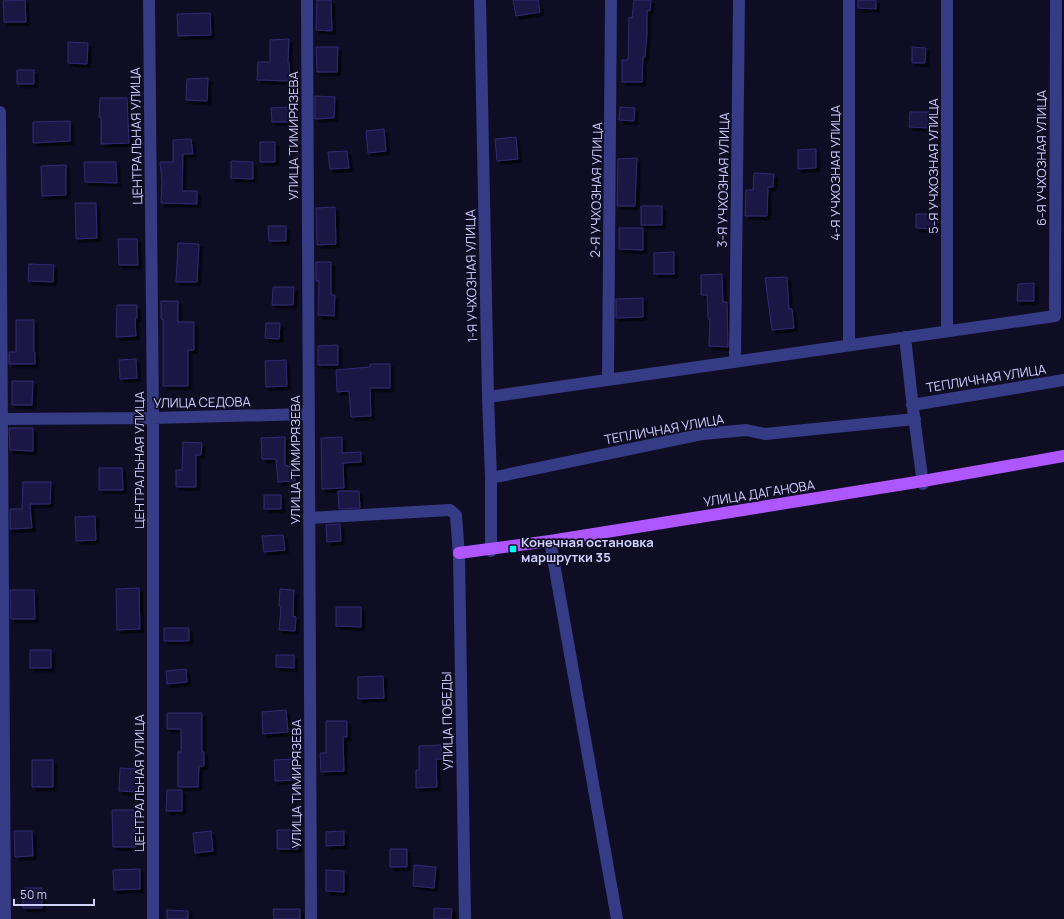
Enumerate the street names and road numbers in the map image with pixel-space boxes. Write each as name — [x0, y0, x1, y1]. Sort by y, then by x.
street label: ЦЕНТРАЛЬНАЯ УЛИЦА — [126, 67, 146, 205]
street label: УЛИЦА ТИМИРЯЗЕВА — [284, 71, 302, 201]
street label: 6-Я УЧХОЗНАЯ УЛИЦА — [1032, 90, 1050, 226]
street label: 5-Я УЧХОЗНАЯ УЛИЦА — [924, 98, 942, 234]
street label: 4-Я УЧХОЗНАЯ УЛИЦА — [826, 105, 844, 241]
street label: 3-Я УЧХОЗНАЯ УЛИЦА — [713, 112, 733, 248]
street label: 2-Я УЧХОЗНАЯ УЛИЦА — [586, 122, 606, 258]
street label: 1-Я УЧХОЗНАЯ УЛИЦА — [461, 209, 481, 343]
street label: ТЕПЛИЧНАЯ УЛИЦА — [925, 360, 1047, 396]
street label: ЦЕНТРАЛЬНАЯ УЛИЦА — [130, 391, 148, 529]
street label: УЛИЦА СЕДОВА — [153, 392, 251, 412]
street label: УЛИЦА ТИМИРЯЗЕВА — [286, 395, 304, 525]
street label: ТЕПЛИЧНАЯ УЛИЦА — [603, 410, 725, 448]
street label: УЛИЦА ДАГАНОВА — [702, 475, 816, 511]
street label: УЛИЦА ПОБЕДЫ — [437, 671, 457, 771]
street label: ЦЕНТРАЛЬНАЯ УЛИЦА — [130, 714, 148, 852]
street label: УЛИЦА ТИМИРЯЗЕВА — [287, 719, 305, 849]

